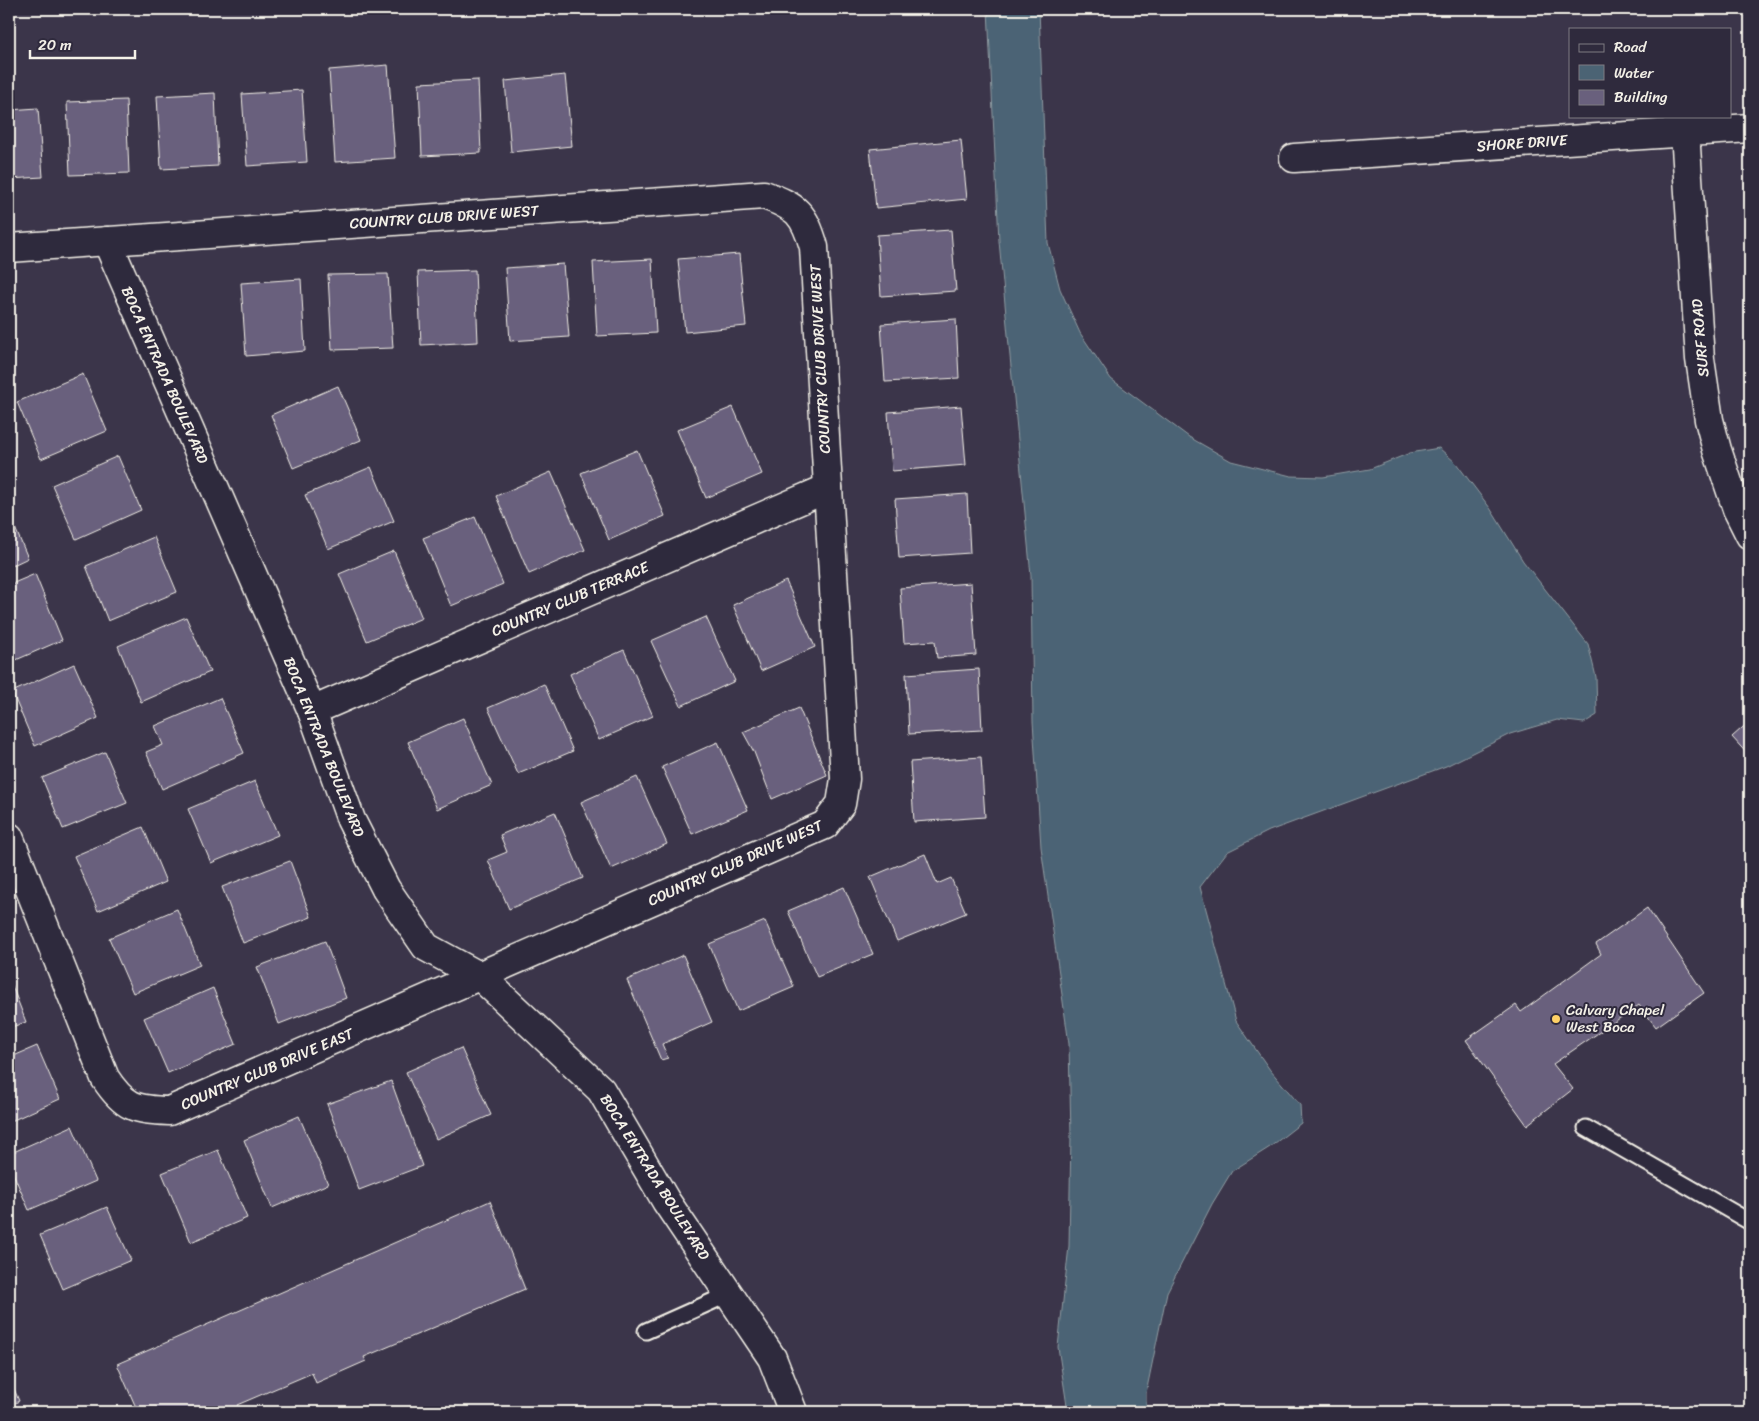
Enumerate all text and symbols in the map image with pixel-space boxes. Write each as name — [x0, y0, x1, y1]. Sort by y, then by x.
scale bar — [30, 28, 135, 60]
legend — [1569, 28, 1732, 118]
text: 20 m — [38, 32, 72, 58]
text: Road — [1614, 34, 1647, 60]
text: Water — [1614, 60, 1654, 86]
text: Building — [1614, 84, 1668, 110]
street label: SHORE DRIVE — [1476, 127, 1570, 159]
street label: COUNTRY CLUB DRIVE WEST — [349, 197, 540, 237]
street label: COUNTRY CLUB DRIVE WEST — [802, 263, 838, 454]
street label: BOCA ENTRADA BOULEVARD — [114, 282, 216, 468]
street label: SURF ROAD — [1684, 298, 1716, 378]
street label: COUNTRY CLUB TERRACE — [487, 553, 654, 644]
street label: BOCA ENTRADA BOULEVARD — [276, 653, 372, 841]
street label: COUNTRY CLUB DRIVE WEST — [643, 812, 828, 913]
place label: Calvary Chapel West Boca — [1566, 997, 1665, 1040]
marker: Calvary Chapel West Boca — [1550, 1013, 1562, 1025]
street label: COUNTRY CLUB DRIVE EAST — [176, 1020, 359, 1117]
street label: BOCA ENTRADA BOULEVARD — [593, 1089, 717, 1265]

